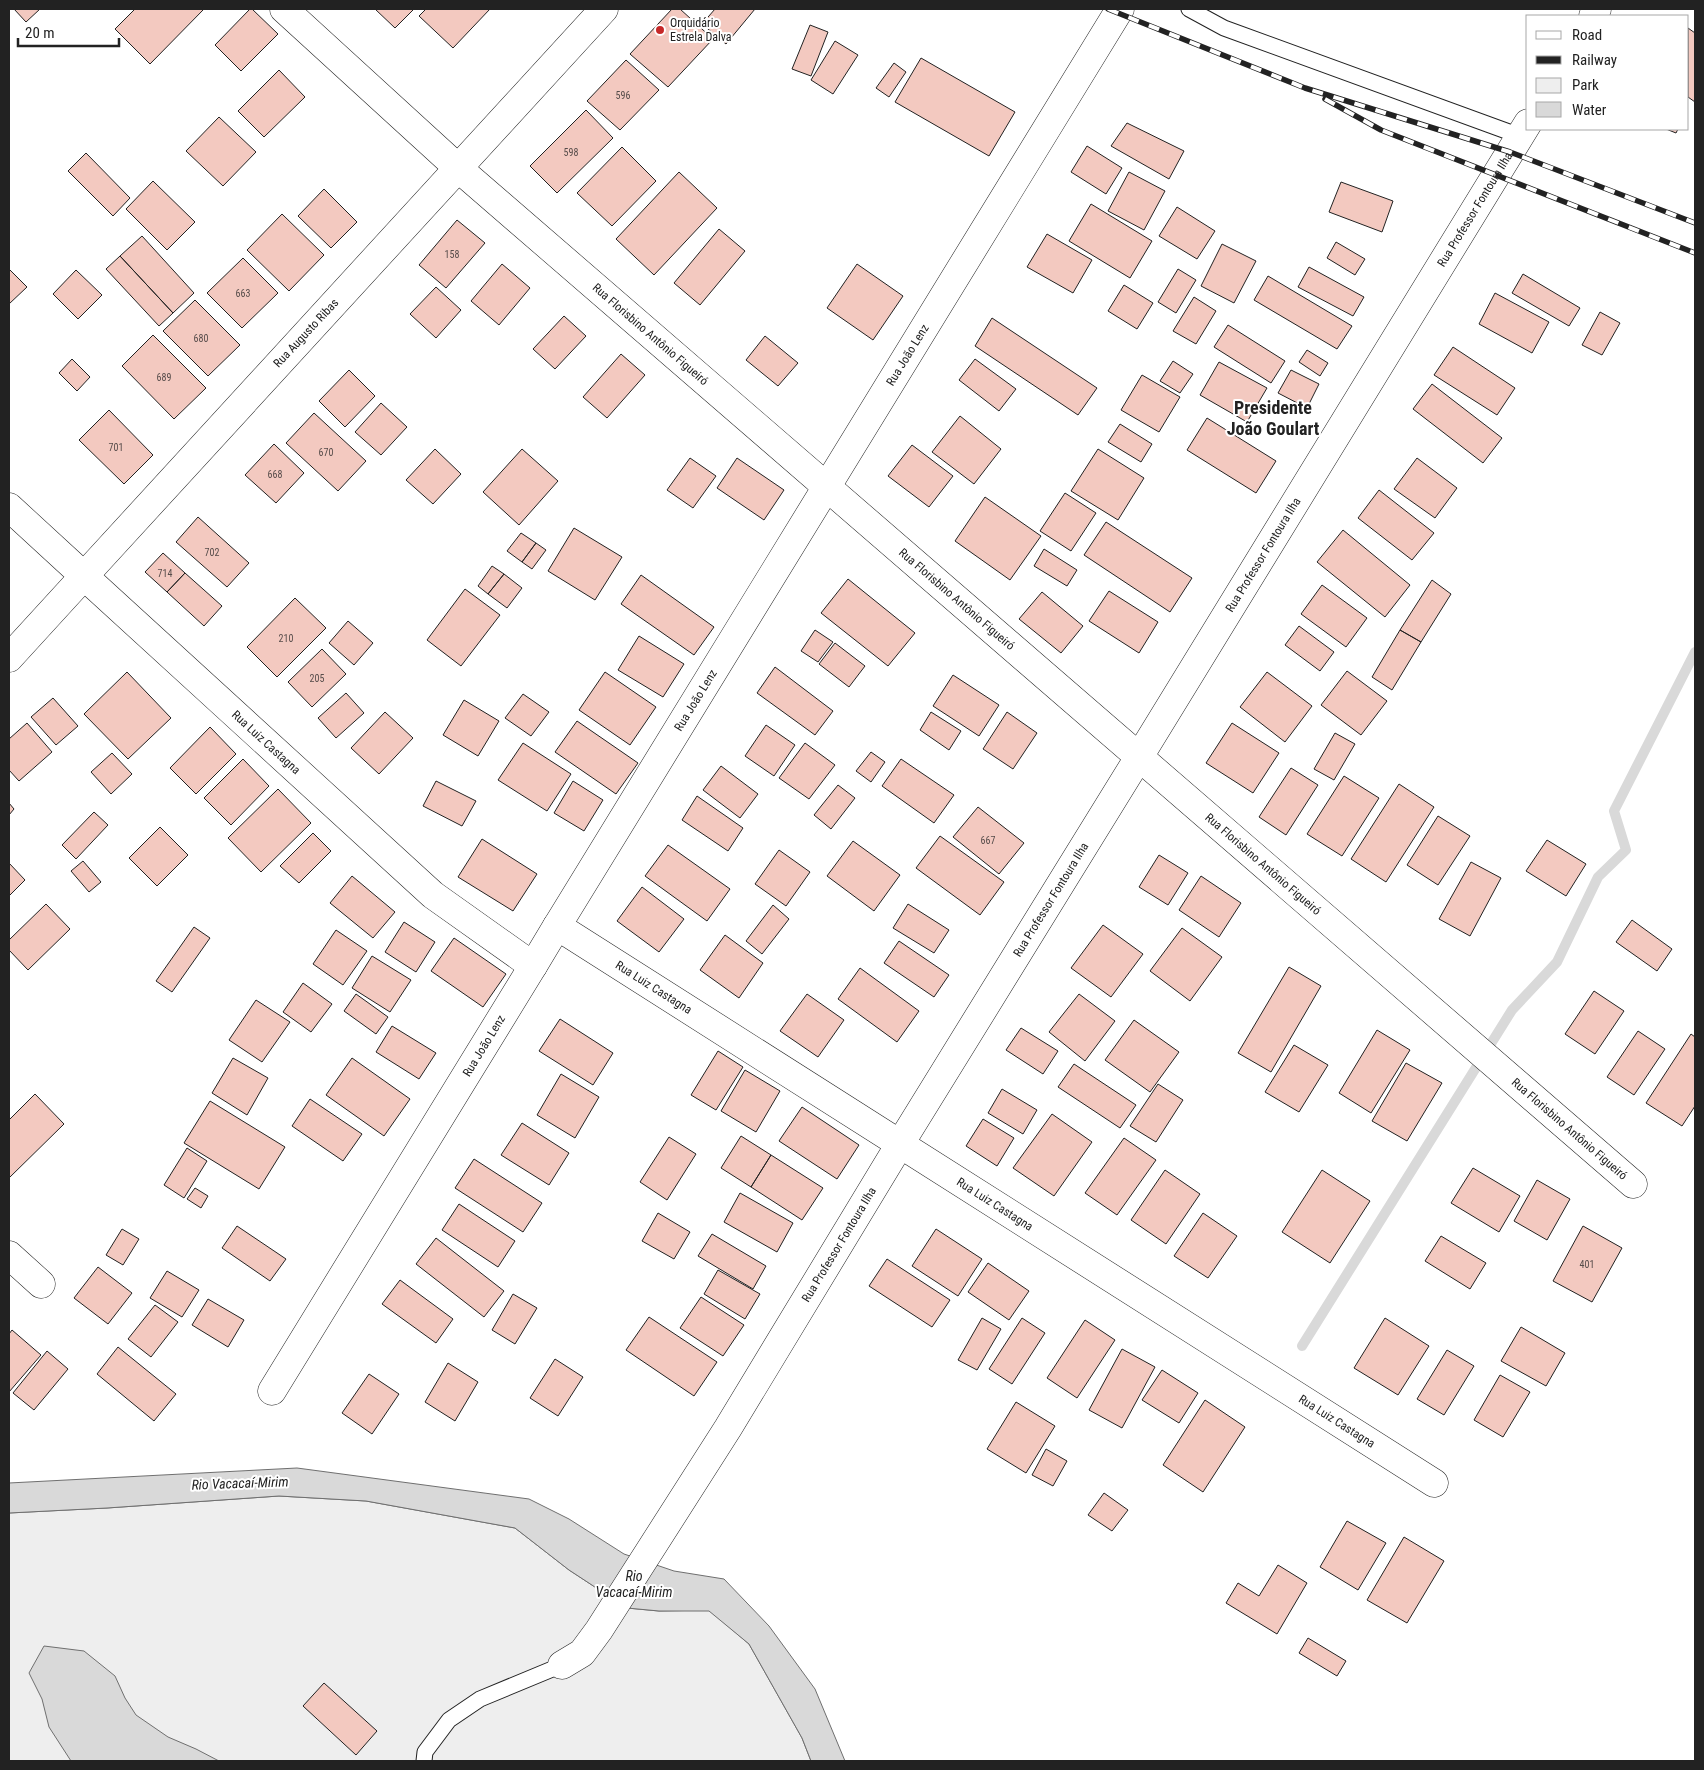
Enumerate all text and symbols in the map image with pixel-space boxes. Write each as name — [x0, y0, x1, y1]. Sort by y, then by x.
scale bar — [18, 15, 119, 47]
legend — [1526, 15, 1689, 130]
place label: Orquidário Estrela Dalva — [670, 16, 732, 44]
text: 20 m — [25, 24, 55, 42]
marker: Orquidário Estrela Dalva — [654, 24, 666, 36]
text: Road — [1572, 26, 1602, 44]
text: Railway — [1572, 51, 1617, 69]
text: Park — [1572, 76, 1599, 94]
house number: 596 — [616, 90, 630, 101]
text: Water — [1572, 101, 1607, 119]
house number: 598 — [564, 147, 578, 158]
street label: Rua Professor Fontoura Ilha — [1434, 150, 1515, 269]
house number: 158 — [445, 249, 459, 260]
street label: Rua Florisbino Antônio Figueiró — [590, 281, 711, 388]
house number: 663 — [236, 288, 250, 299]
street label: Rua Augusto Ribas — [271, 296, 341, 370]
street label: Rua João Lenz — [883, 322, 932, 388]
house number: 680 — [194, 333, 208, 344]
house number: 689 — [157, 372, 171, 383]
district label: Presidente João Goulart — [1227, 397, 1320, 439]
house number: 701 — [109, 442, 123, 453]
house number: 670 — [319, 447, 333, 458]
house number: 668 — [268, 469, 282, 480]
street label: Rua Professor Fontoura Ilha — [1223, 495, 1304, 615]
street label: Rua Florisbino Antônio Figueiró — [896, 545, 1017, 653]
house number: 702 — [205, 547, 219, 558]
house number: 714 — [158, 568, 172, 579]
house number: 210 — [279, 633, 293, 644]
street label: Rua João Lenz — [671, 667, 720, 733]
house number: 205 — [310, 673, 324, 684]
street label: Rua Luiz Castagna — [229, 708, 303, 777]
street label: Rua Florisbino Antônio Figueiró — [1202, 810, 1324, 918]
house number: 667 — [981, 835, 995, 846]
street label: Rua Professor Fontoura Ilha — [1010, 840, 1092, 959]
street label: Rua Luiz Castagna — [613, 958, 695, 1017]
street label: Rua João Lenz — [460, 1013, 508, 1079]
street label: Rua Florisbino Antônio Figueiró — [1509, 1075, 1630, 1183]
street label: Rua Luiz Castagna — [954, 1175, 1036, 1234]
street label: Rua Professor Fontoura Ilha — [799, 1184, 879, 1305]
house number: 401 — [1580, 1259, 1594, 1270]
street label: Rua Luiz Castagna — [1296, 1392, 1378, 1451]
water label: Rio Vacacaí-Mirim — [191, 1473, 289, 1493]
water label: Rio Vacacaí-Mirim — [596, 1568, 672, 1600]

